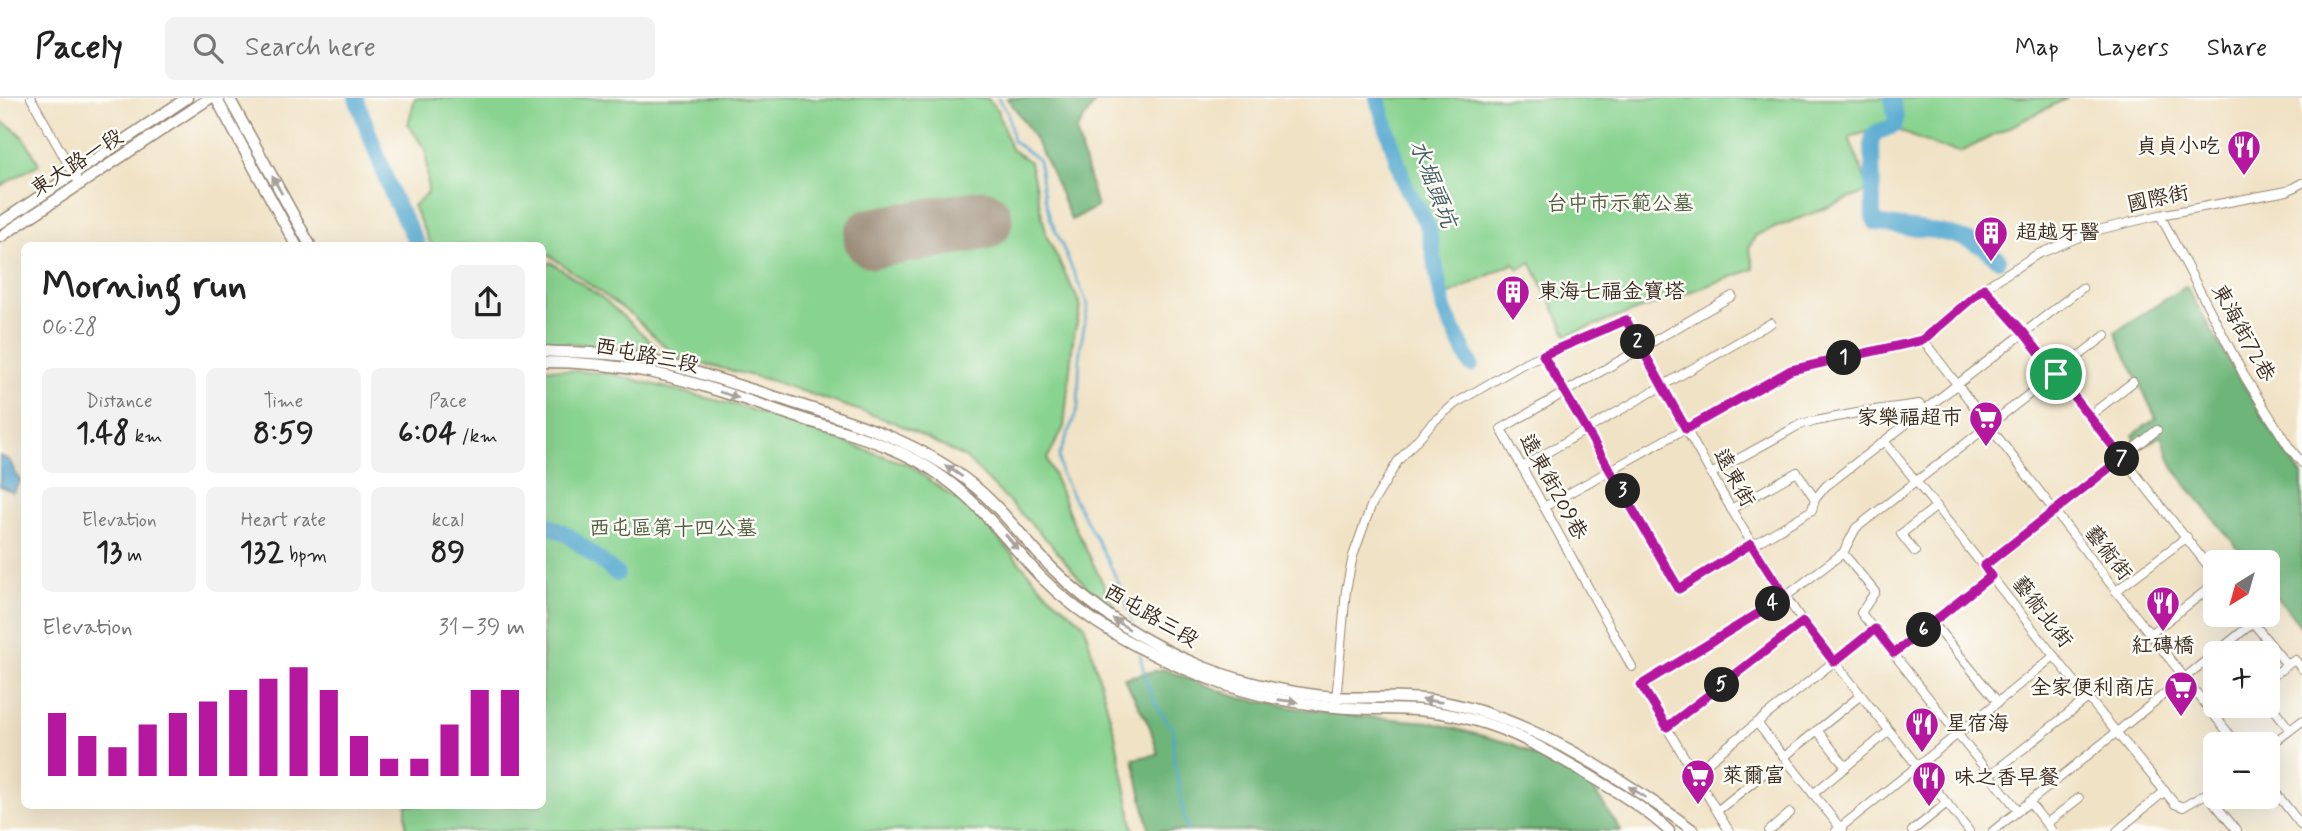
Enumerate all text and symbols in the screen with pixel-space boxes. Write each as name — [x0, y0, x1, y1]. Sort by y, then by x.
search box — [165, 17, 655, 80]
text: Pacely — [35, 26, 123, 70]
icon: search — [189, 29, 227, 67]
text: Search here — [245, 31, 376, 65]
text: Map — [2015, 33, 2059, 64]
text: Layers — [2097, 33, 2169, 64]
text: Share — [2207, 33, 2267, 64]
street label: 東大路一段 — [25, 123, 129, 203]
restaurant icon: 貞貞小吃 — [2225, 128, 2263, 177]
place label: 貞貞小吃 — [2136, 133, 2220, 161]
water label: 水堀頭坑 — [1402, 136, 1464, 235]
one-way arrow — [271, 176, 283, 195]
street label: 國際街 — [2124, 179, 2192, 219]
park label: 台中市示範公墓 — [1547, 190, 1694, 218]
building icon: 超越牙醫 — [1972, 214, 2010, 263]
place label: 超越牙醫 — [2016, 219, 2100, 247]
text: Morning run — [42, 262, 247, 311]
button: share — [451, 265, 525, 339]
building icon: 東海七福金寶塔 — [1494, 273, 1532, 322]
place label: 東海七福金寶塔 — [1538, 278, 1685, 306]
street label: 東海街72巷 — [2205, 279, 2281, 387]
text: 06:28 — [42, 313, 98, 343]
pin: 2 — [1620, 324, 1656, 360]
text: 2 — [1633, 329, 1642, 354]
street label: 西屯路三段 — [593, 332, 701, 380]
pin: 1 — [1826, 341, 1862, 376]
pin — [2026, 344, 2086, 404]
text: 1 — [1839, 345, 1848, 370]
icon: arrive — [2037, 355, 2075, 393]
text: Distance — [86, 389, 153, 414]
text: Time — [264, 389, 303, 414]
text: Pace — [429, 389, 467, 414]
one-way arrow — [719, 390, 740, 400]
supermarket icon: 家樂福超市 — [1967, 399, 2005, 448]
place label: 家樂福超市 — [1857, 404, 1962, 432]
text: 1.48 — [76, 414, 130, 453]
text: 8:59 — [253, 414, 314, 453]
text: 6:04 — [398, 414, 456, 453]
text: km — [130, 424, 162, 449]
text: /km — [456, 424, 498, 449]
street label: 遠東街209巷 — [1512, 429, 1594, 545]
pin: 7 — [2104, 442, 2140, 476]
street label: 遠東街 — [1706, 444, 1762, 512]
text: 7 — [2116, 446, 2127, 471]
one-way arrow — [945, 464, 963, 478]
pin: 3 — [1606, 474, 1640, 508]
text: 3 — [1618, 478, 1627, 503]
text: Elevation — [82, 508, 157, 533]
text: Heart rate — [241, 508, 326, 533]
text: kcal — [432, 508, 464, 533]
park label: 西屯區第十四公墓 — [589, 515, 757, 543]
street label: 藝術街 — [2078, 520, 2138, 586]
text: 13 — [96, 533, 122, 572]
text: 132 — [240, 533, 284, 572]
text: 89 — [430, 533, 465, 572]
one-way arrow — [1004, 534, 1019, 551]
text: m — [122, 543, 142, 568]
text: bpm — [284, 543, 327, 568]
north arrow — [2203, 550, 2280, 626]
map controls — [2203, 550, 2280, 809]
street label: 藝術北街 — [2005, 570, 2079, 654]
street label: 西屯路三段 — [1099, 578, 1203, 654]
restaurant icon: 紅磚橋 — [2144, 584, 2182, 633]
pin: 4 — [1756, 587, 1790, 622]
text: 4 — [1767, 591, 1778, 616]
pin: 6 — [1906, 612, 1941, 648]
text: Elevation — [42, 613, 133, 643]
text: 31–39 m — [438, 613, 525, 643]
one-way arrow — [1111, 617, 1130, 630]
text: 6 — [1919, 617, 1928, 642]
place label: 紅磚橋 — [2132, 632, 2195, 660]
button: + — [2203, 641, 2280, 718]
pin: 5 — [1704, 668, 1740, 702]
supermarket icon: 全家便利商店 — [2162, 669, 2200, 718]
text: 5 — [1716, 672, 1727, 697]
place label: 全家便利商店 — [2030, 674, 2156, 702]
one-way arrow — [1420, 695, 1442, 706]
one-way arrow — [1277, 696, 1299, 707]
restaurant icon: 星宿海 — [1903, 705, 1941, 754]
place label: 星宿海 — [1946, 710, 2009, 738]
button: − — [2203, 732, 2280, 809]
supermarket icon: 萊爾富 — [1679, 757, 1717, 806]
restaurant icon: 味之香早餐 — [1910, 759, 1948, 808]
place label: 萊爾富 — [1722, 762, 1785, 790]
place label: 味之香早餐 — [1954, 764, 2059, 792]
one-way arrow — [1628, 786, 1647, 799]

